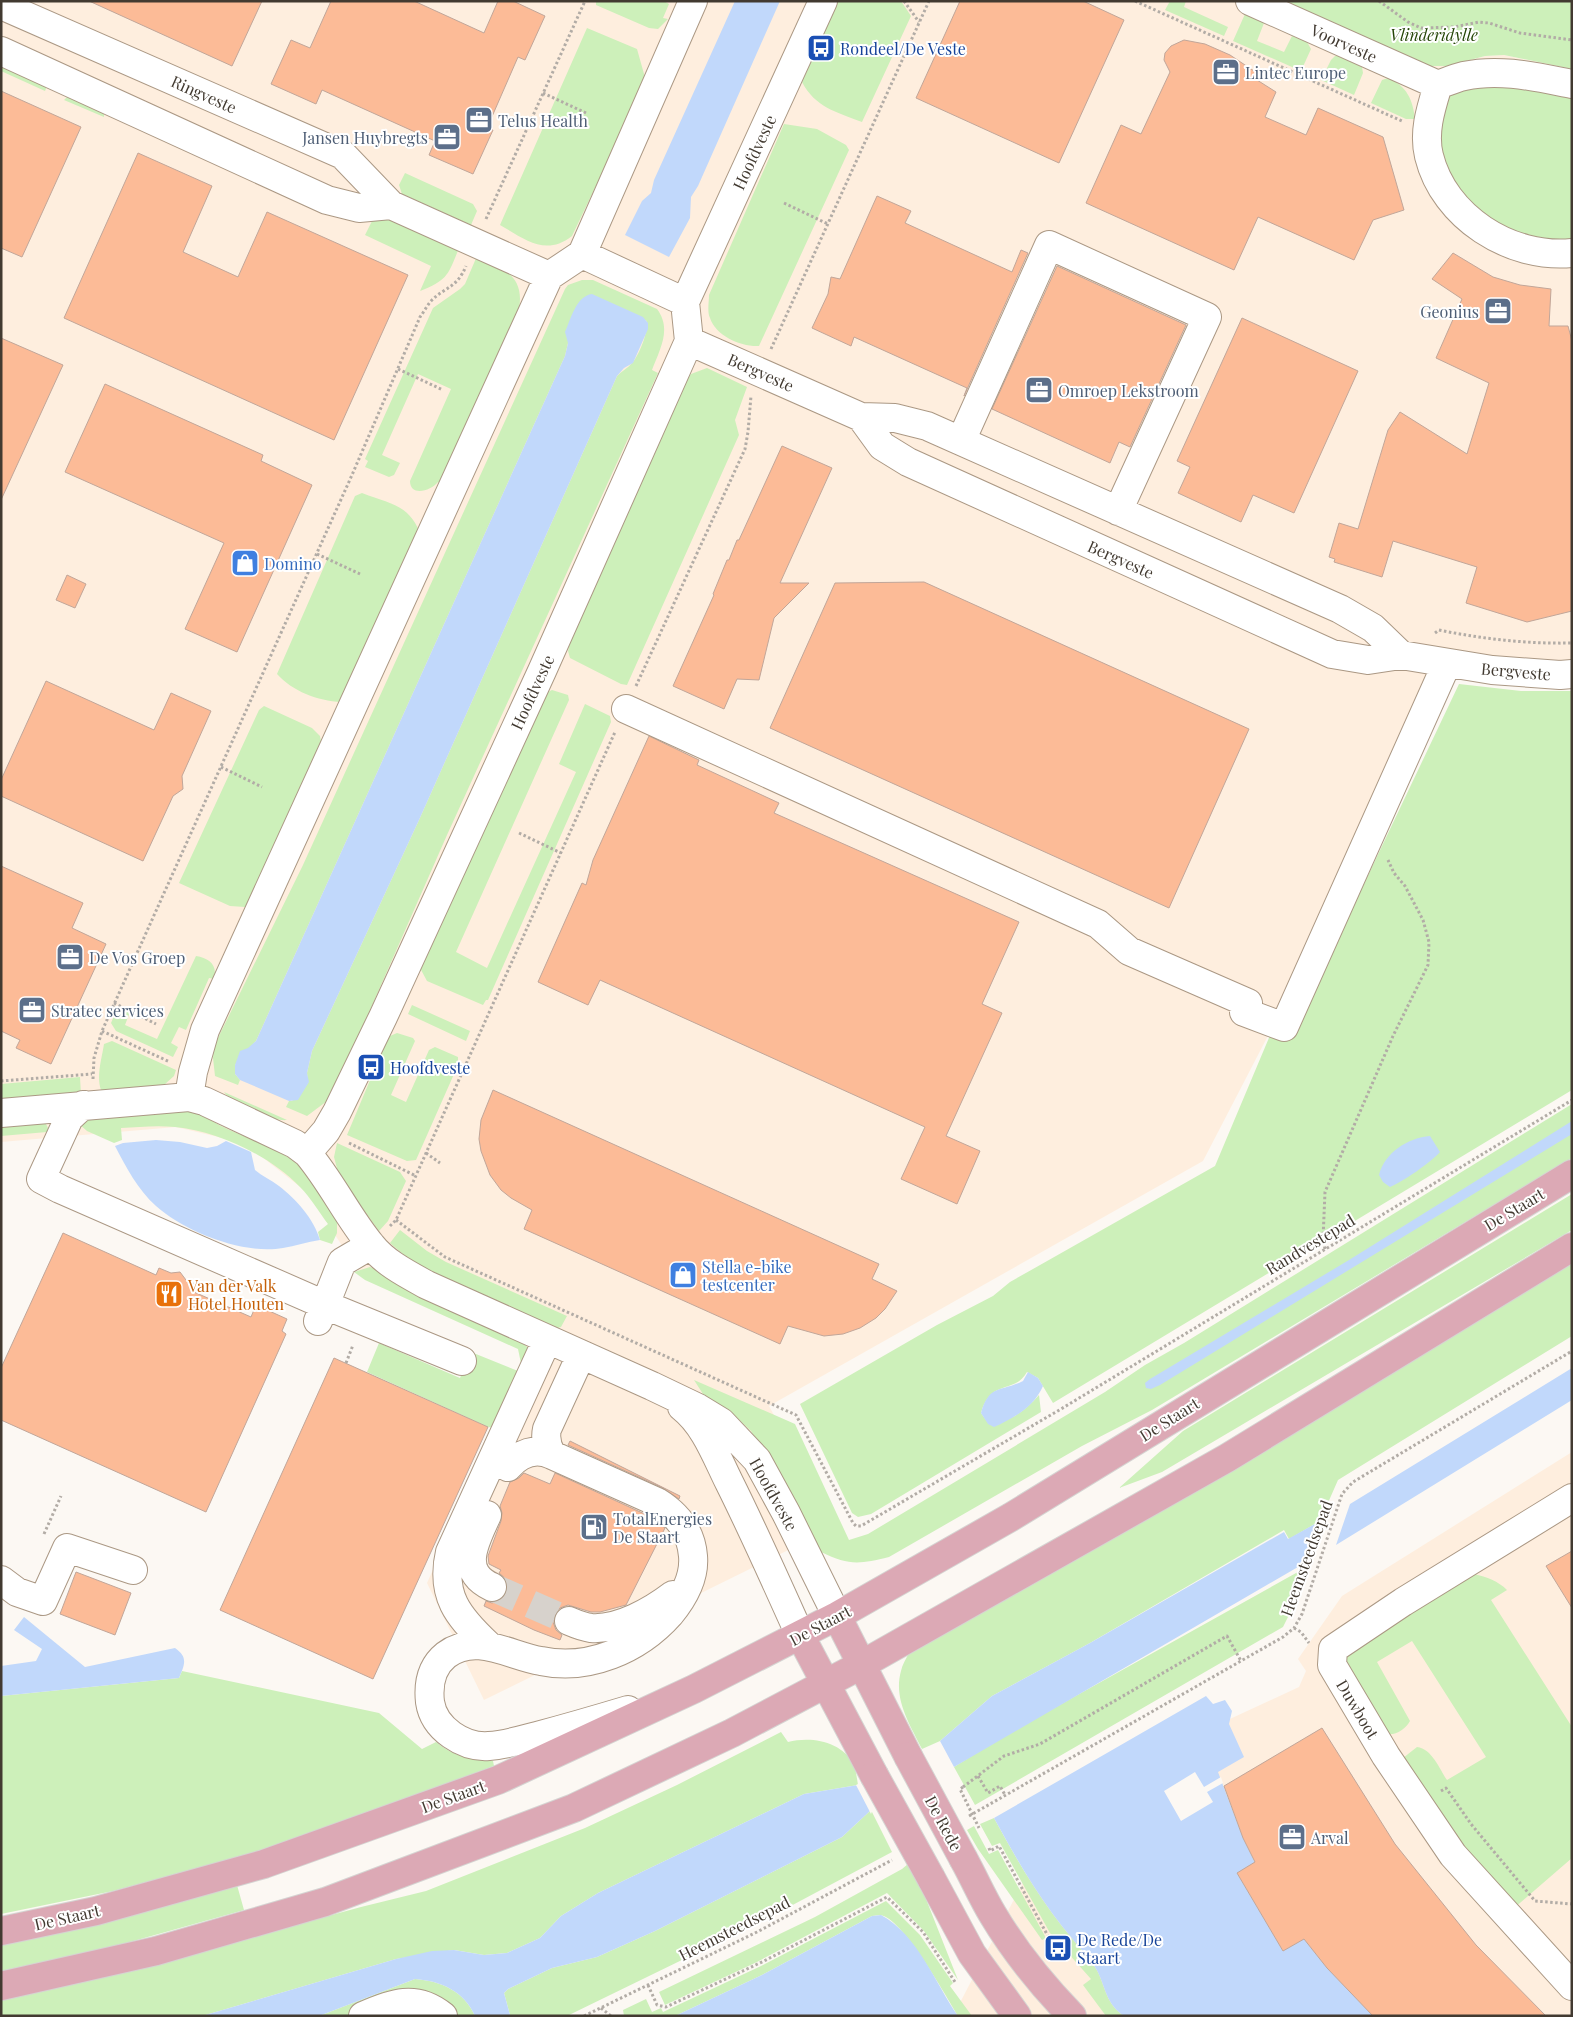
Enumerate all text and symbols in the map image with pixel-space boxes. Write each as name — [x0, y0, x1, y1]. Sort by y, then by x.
street label: Voorveste — [1307, 19, 1380, 67]
park label: Vlinderidylle — [1390, 24, 1478, 45]
bus stop icon: Rondeel/De Veste — [806, 33, 836, 63]
place label: Rondeel/De Veste — [840, 38, 966, 59]
office icon: Lintec Europe — [1211, 57, 1241, 87]
place label: Lintec Europe — [1245, 62, 1346, 83]
street label: Ringveste — [168, 70, 240, 118]
office icon: Telus Health — [464, 105, 494, 135]
place label: Telus Health — [498, 110, 588, 131]
street label: Hoofdveste — [727, 111, 781, 193]
office icon: Jansen Huybregts — [432, 122, 462, 152]
place label: Jansen Huybregts — [301, 127, 428, 148]
office icon: Geonius — [1483, 296, 1513, 326]
place label: Geonius — [1420, 301, 1479, 322]
street label: Bergveste — [725, 348, 797, 396]
office icon: Omroep Lekstroom — [1024, 375, 1054, 405]
place label: Omroep Lekstroom — [1058, 380, 1199, 401]
street label: Bergveste — [1085, 535, 1157, 583]
shop icon: Domino — [230, 548, 260, 578]
place label: Domino — [264, 553, 322, 574]
street label: Hoofdveste — [505, 651, 559, 733]
street label: Bergveste — [1480, 657, 1552, 685]
office icon: De Vos Groep — [55, 942, 85, 972]
place label: De Vos Groep — [89, 947, 185, 968]
office icon: Stratec services — [17, 995, 47, 1025]
place label: Stratec services — [51, 1000, 164, 1021]
bus stop icon: Hoofdveste — [356, 1052, 386, 1082]
place label: Hoofdveste — [390, 1057, 470, 1078]
street label: De Staart — [1480, 1183, 1548, 1235]
street label: Randvestepad — [1262, 1209, 1358, 1279]
place label: Stella e-bike testcenter — [702, 1256, 792, 1295]
shop icon: Stella e-bike testcenter — [668, 1260, 698, 1290]
place label: Van der Valk Hotel Houten — [187, 1275, 285, 1314]
restaurant icon: Van der Valk Hotel Houten — [154, 1279, 184, 1309]
street label: De Staart — [1135, 1392, 1203, 1446]
street label: Hoofdveste — [745, 1454, 803, 1534]
street label: Heemsteedsepad — [1275, 1497, 1337, 1619]
place label: TotalEnergies De Staart — [613, 1508, 712, 1547]
fuel station icon: TotalEnergies De Staart — [579, 1512, 609, 1542]
street label: De Staart — [786, 1600, 855, 1650]
street label: Duwboot — [1332, 1676, 1384, 1743]
street label: De Staart — [418, 1775, 488, 1817]
street label: De Rede — [921, 1792, 967, 1854]
office icon: Arval — [1277, 1822, 1307, 1852]
place label: Arval — [1310, 1827, 1349, 1848]
street label: Heemsteedsepad — [675, 1891, 793, 1965]
street label: De Staart — [32, 1899, 102, 1935]
place label: De Rede/De Staart — [1077, 1929, 1162, 1968]
bus stop icon: De Rede/De Staart — [1043, 1933, 1073, 1963]

